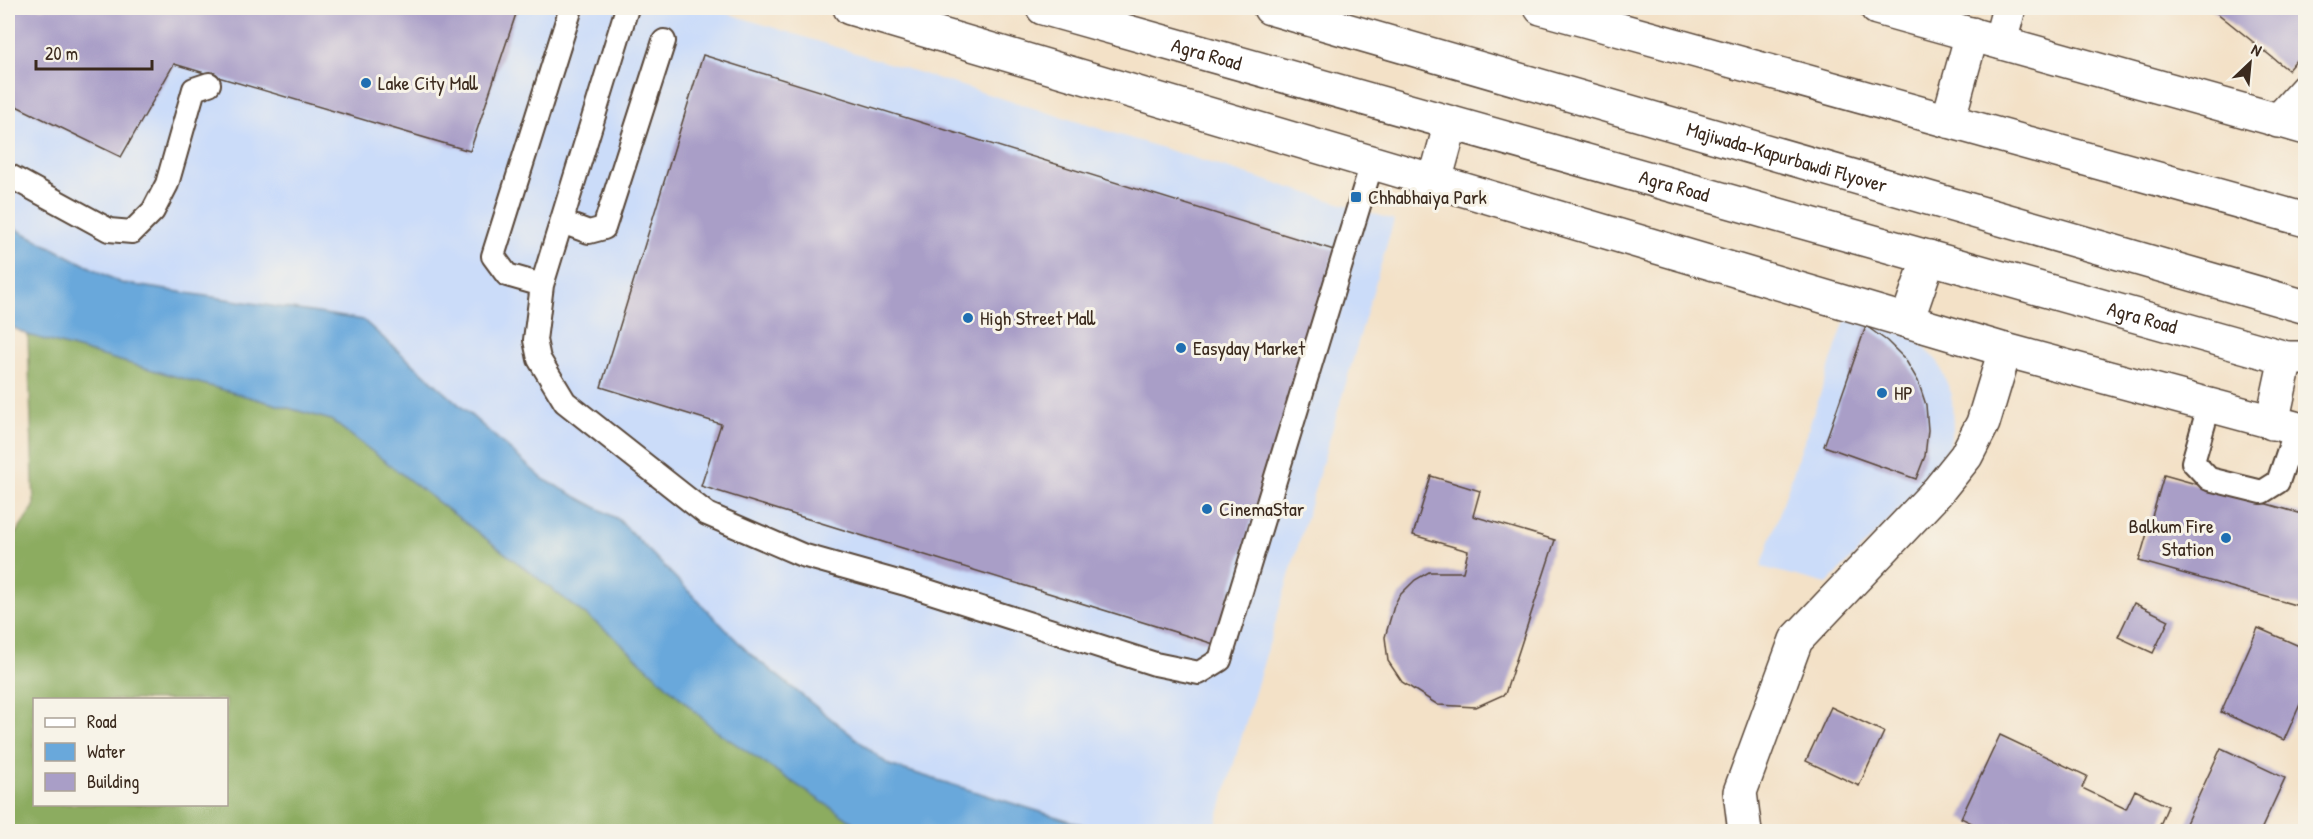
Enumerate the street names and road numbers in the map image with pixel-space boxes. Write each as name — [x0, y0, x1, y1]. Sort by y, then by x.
street label: Agra Road — [1169, 31, 1245, 76]
street label: Majiwada-Kapurbawdi Flyover — [1684, 115, 1891, 199]
street label: Agra Road — [1636, 163, 1713, 208]
street label: Agra Road — [2104, 294, 2181, 340]

